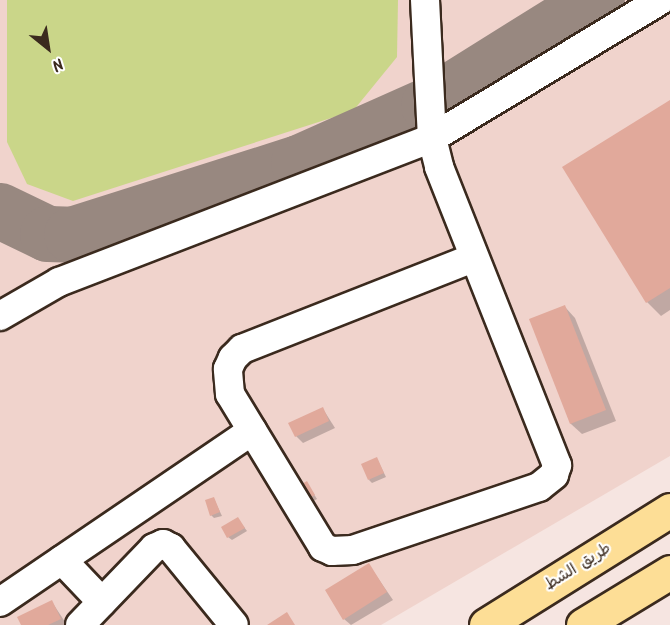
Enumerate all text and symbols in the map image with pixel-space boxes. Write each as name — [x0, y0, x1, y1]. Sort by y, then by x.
north arrow — [18, 18, 78, 78]
text: N — [47, 51, 68, 77]
street label: طريق الشط — [541, 539, 615, 595]

